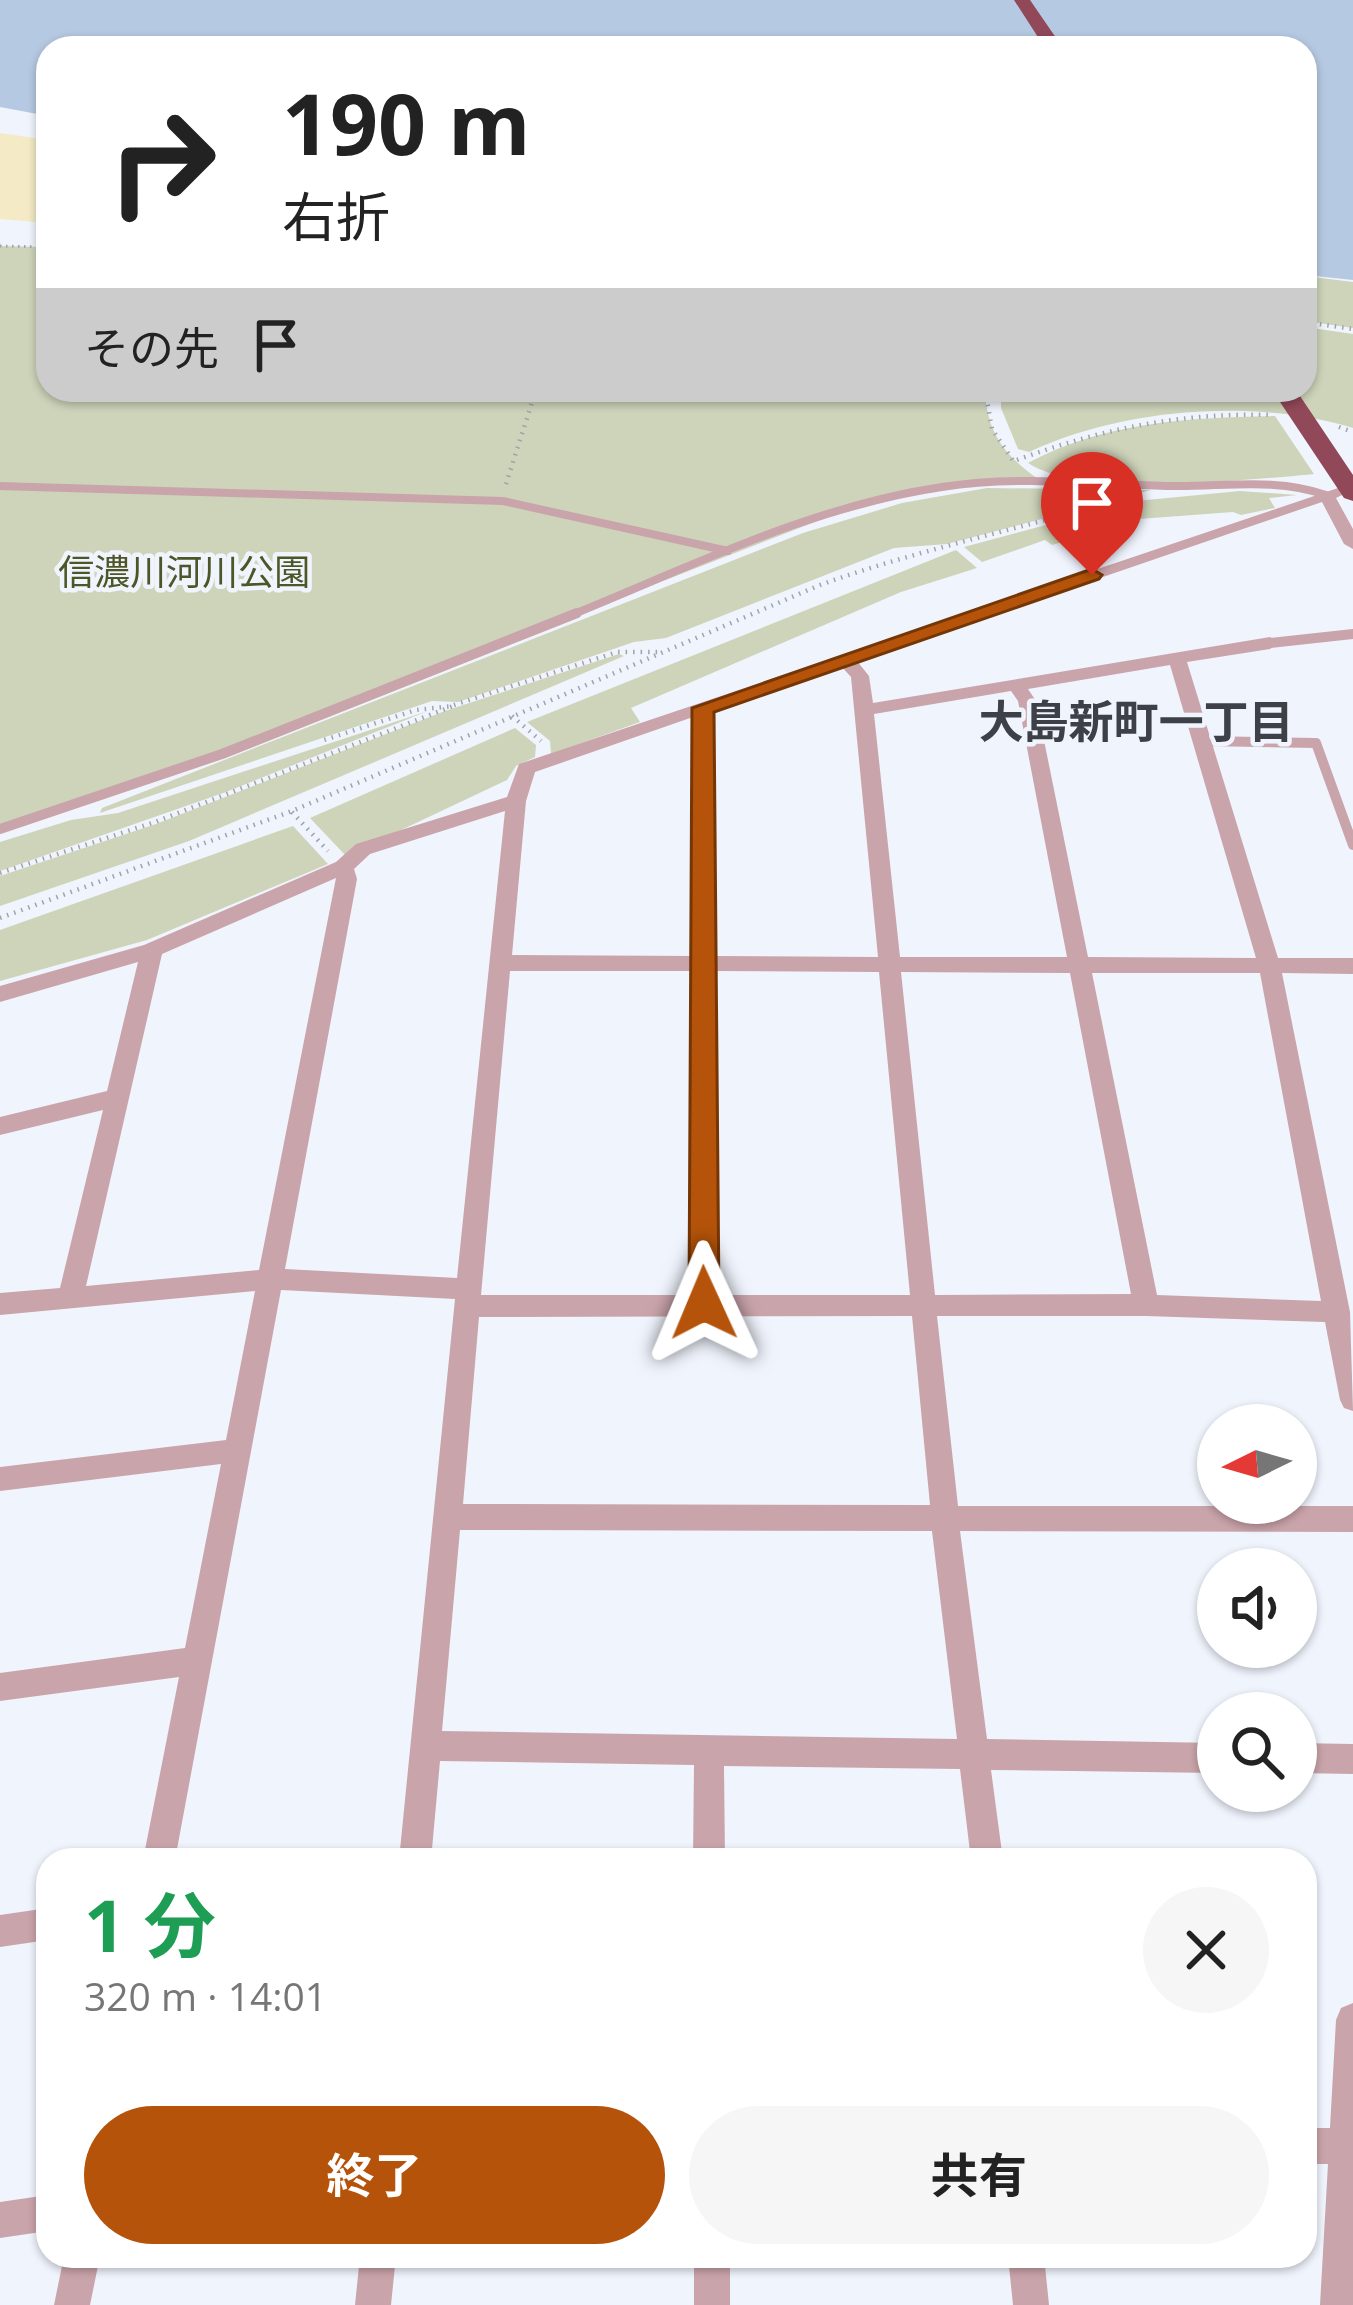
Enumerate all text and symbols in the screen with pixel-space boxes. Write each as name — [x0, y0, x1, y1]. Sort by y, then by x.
text: 190 m — [282, 65, 530, 180]
icon: right — [84, 84, 240, 240]
text: 右折 — [282, 179, 390, 253]
icon: arrive — [243, 312, 309, 378]
text: その先 — [84, 317, 219, 378]
pin — [1041, 452, 1143, 575]
icon: arrive — [1059, 470, 1125, 536]
park label: 信濃川河川公園 — [58, 547, 310, 596]
district label: 大島新町一丁目 — [978, 690, 1294, 751]
position arrow — [641, 1240, 767, 1366]
north arrow — [1197, 1404, 1317, 1524]
map controls — [1197, 1404, 1317, 1812]
button: sound — [1197, 1548, 1317, 1668]
button: search — [1197, 1692, 1317, 1812]
text: 1 分 — [84, 1875, 216, 1973]
button: close — [1143, 1887, 1269, 2013]
text: 320 m · 14:01 — [84, 1969, 327, 2022]
button: 終了 — [84, 2106, 665, 2244]
button: 共有 — [689, 2106, 1269, 2244]

